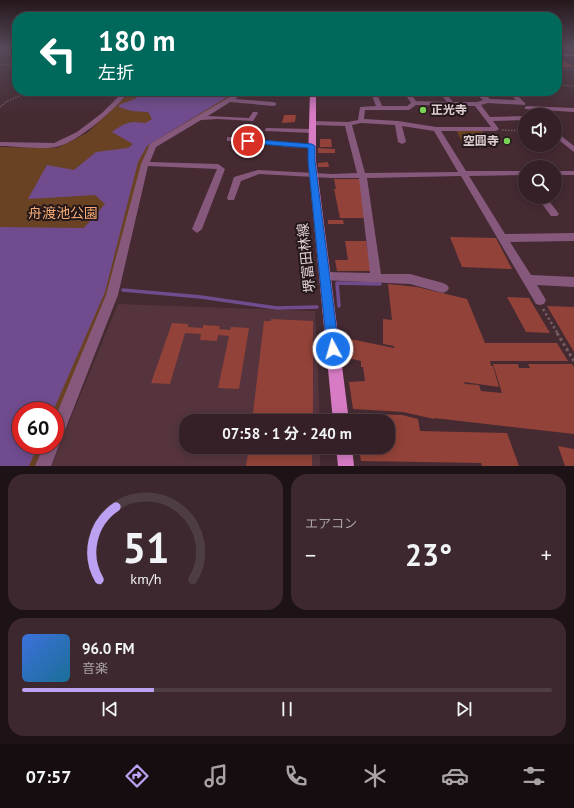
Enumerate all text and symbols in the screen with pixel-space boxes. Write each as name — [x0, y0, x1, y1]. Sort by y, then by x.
text: 180 m — [98, 22, 175, 59]
icon: left — [32, 28, 84, 80]
text: 左折 — [98, 61, 134, 84]
place label: 正光寺 — [431, 102, 467, 117]
marker: 正光寺 — [418, 105, 428, 115]
map controls — [518, 108, 562, 204]
button: sound — [518, 108, 562, 152]
pin — [231, 124, 265, 158]
icon: arrive — [237, 130, 259, 152]
place label: 空圓寺 — [463, 133, 499, 148]
marker: 空圓寺 — [502, 136, 512, 146]
button: search — [518, 160, 562, 204]
park label: 舟渡池公園 — [28, 204, 98, 222]
street label: 堺富田林線 — [293, 222, 319, 294]
position arrow — [312, 328, 354, 370]
speed limit sign: 60 — [12, 402, 64, 454]
text: 07:58 · 1 分 · 240 m — [222, 424, 352, 443]
text: エアコン — [305, 515, 357, 532]
text: 51 — [122, 521, 169, 574]
text: 23° — [405, 535, 452, 574]
text: − — [305, 541, 316, 569]
text: + — [541, 541, 552, 569]
text: km/h — [130, 569, 161, 588]
text: 96.0 FM — [82, 639, 135, 658]
text: 音楽 — [82, 660, 108, 677]
icon: previous — [99, 698, 121, 720]
icon: pause — [276, 698, 298, 720]
icon: next — [453, 698, 475, 720]
icon: directions — [123, 762, 151, 790]
icon: music — [202, 762, 230, 790]
icon: phone — [282, 762, 310, 790]
icon: climate — [361, 762, 389, 790]
icon: car — [441, 762, 469, 790]
icon: filters — [520, 762, 548, 790]
text: 07:57 — [26, 765, 71, 788]

